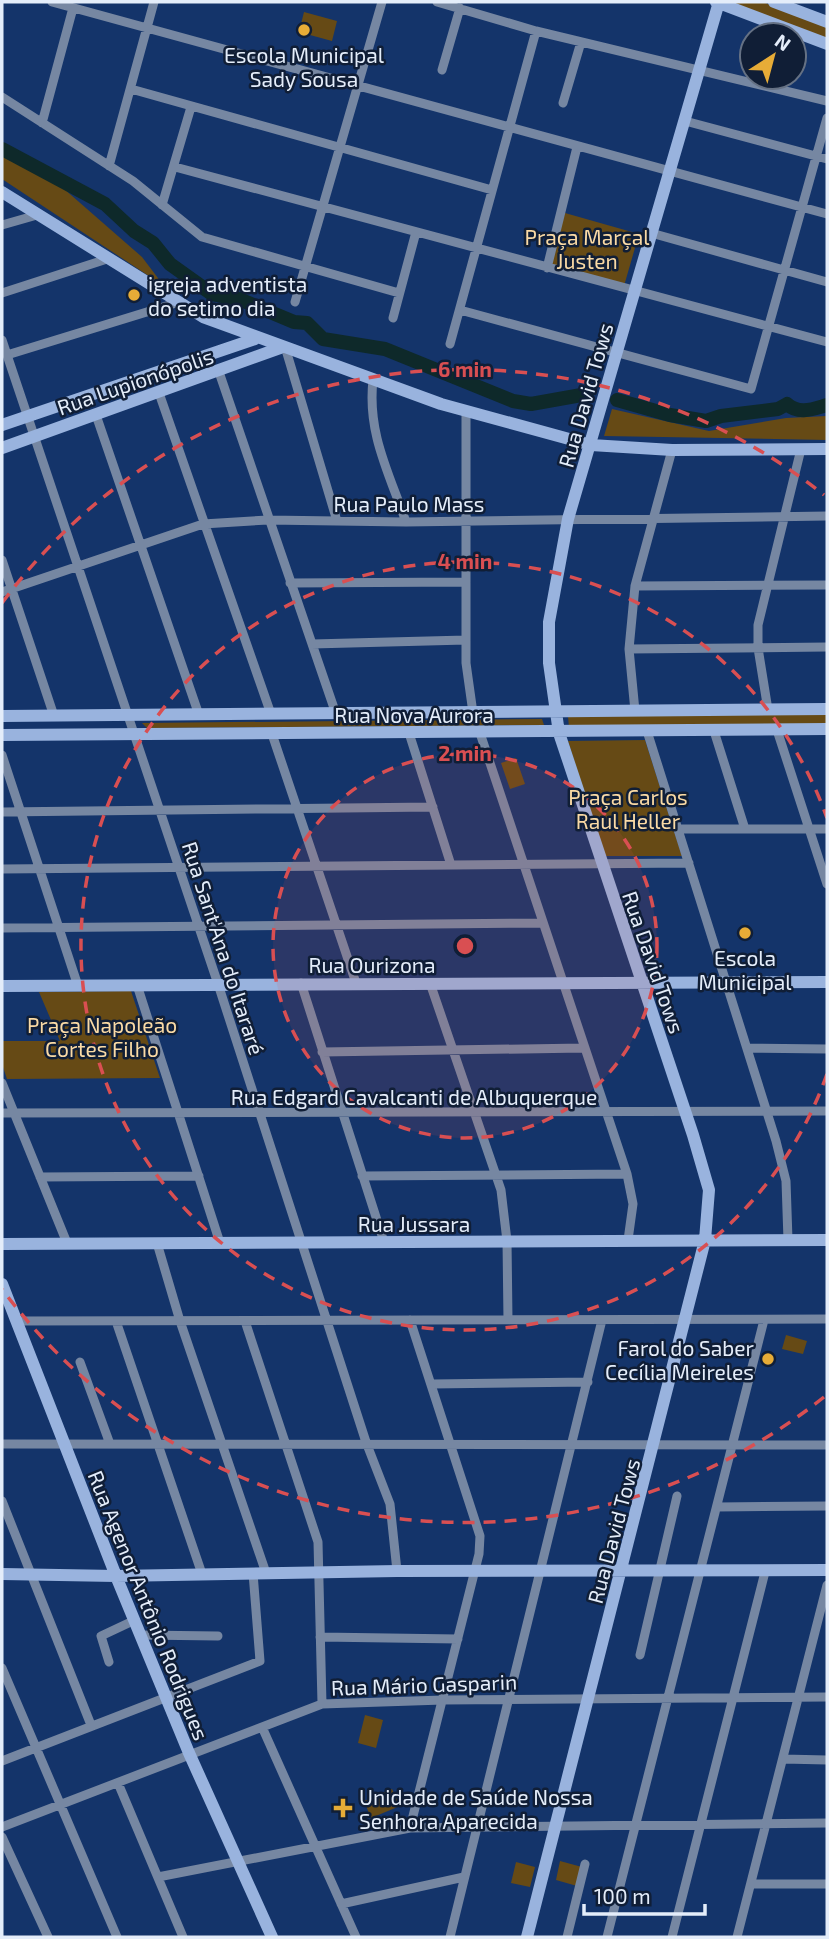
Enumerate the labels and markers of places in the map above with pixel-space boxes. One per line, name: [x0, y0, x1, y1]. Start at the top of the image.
marker: Escola Municipal Sady Sousa: [296, 22, 312, 38]
place label: Escola Municipal Sady Sousa: [224, 42, 385, 91]
place label: igreja adventista do setimo dia: [148, 271, 307, 320]
marker: igreja adventista do setimo dia: [126, 287, 142, 303]
marker: Escola Municipal: [737, 925, 753, 941]
centre of rings: [453, 934, 477, 958]
place label: Escola Municipal: [698, 945, 792, 994]
place label: Farol do Saber Cecília Meireles: [605, 1335, 755, 1384]
marker: Farol do Saber Cecília Meireles: [760, 1351, 776, 1367]
place label: Unidade de Saúde Nossa Senhora Aparecida: [359, 1784, 593, 1833]
marker: Unidade de Saúde Nossa Senhora Aparecida: [333, 1798, 353, 1818]

